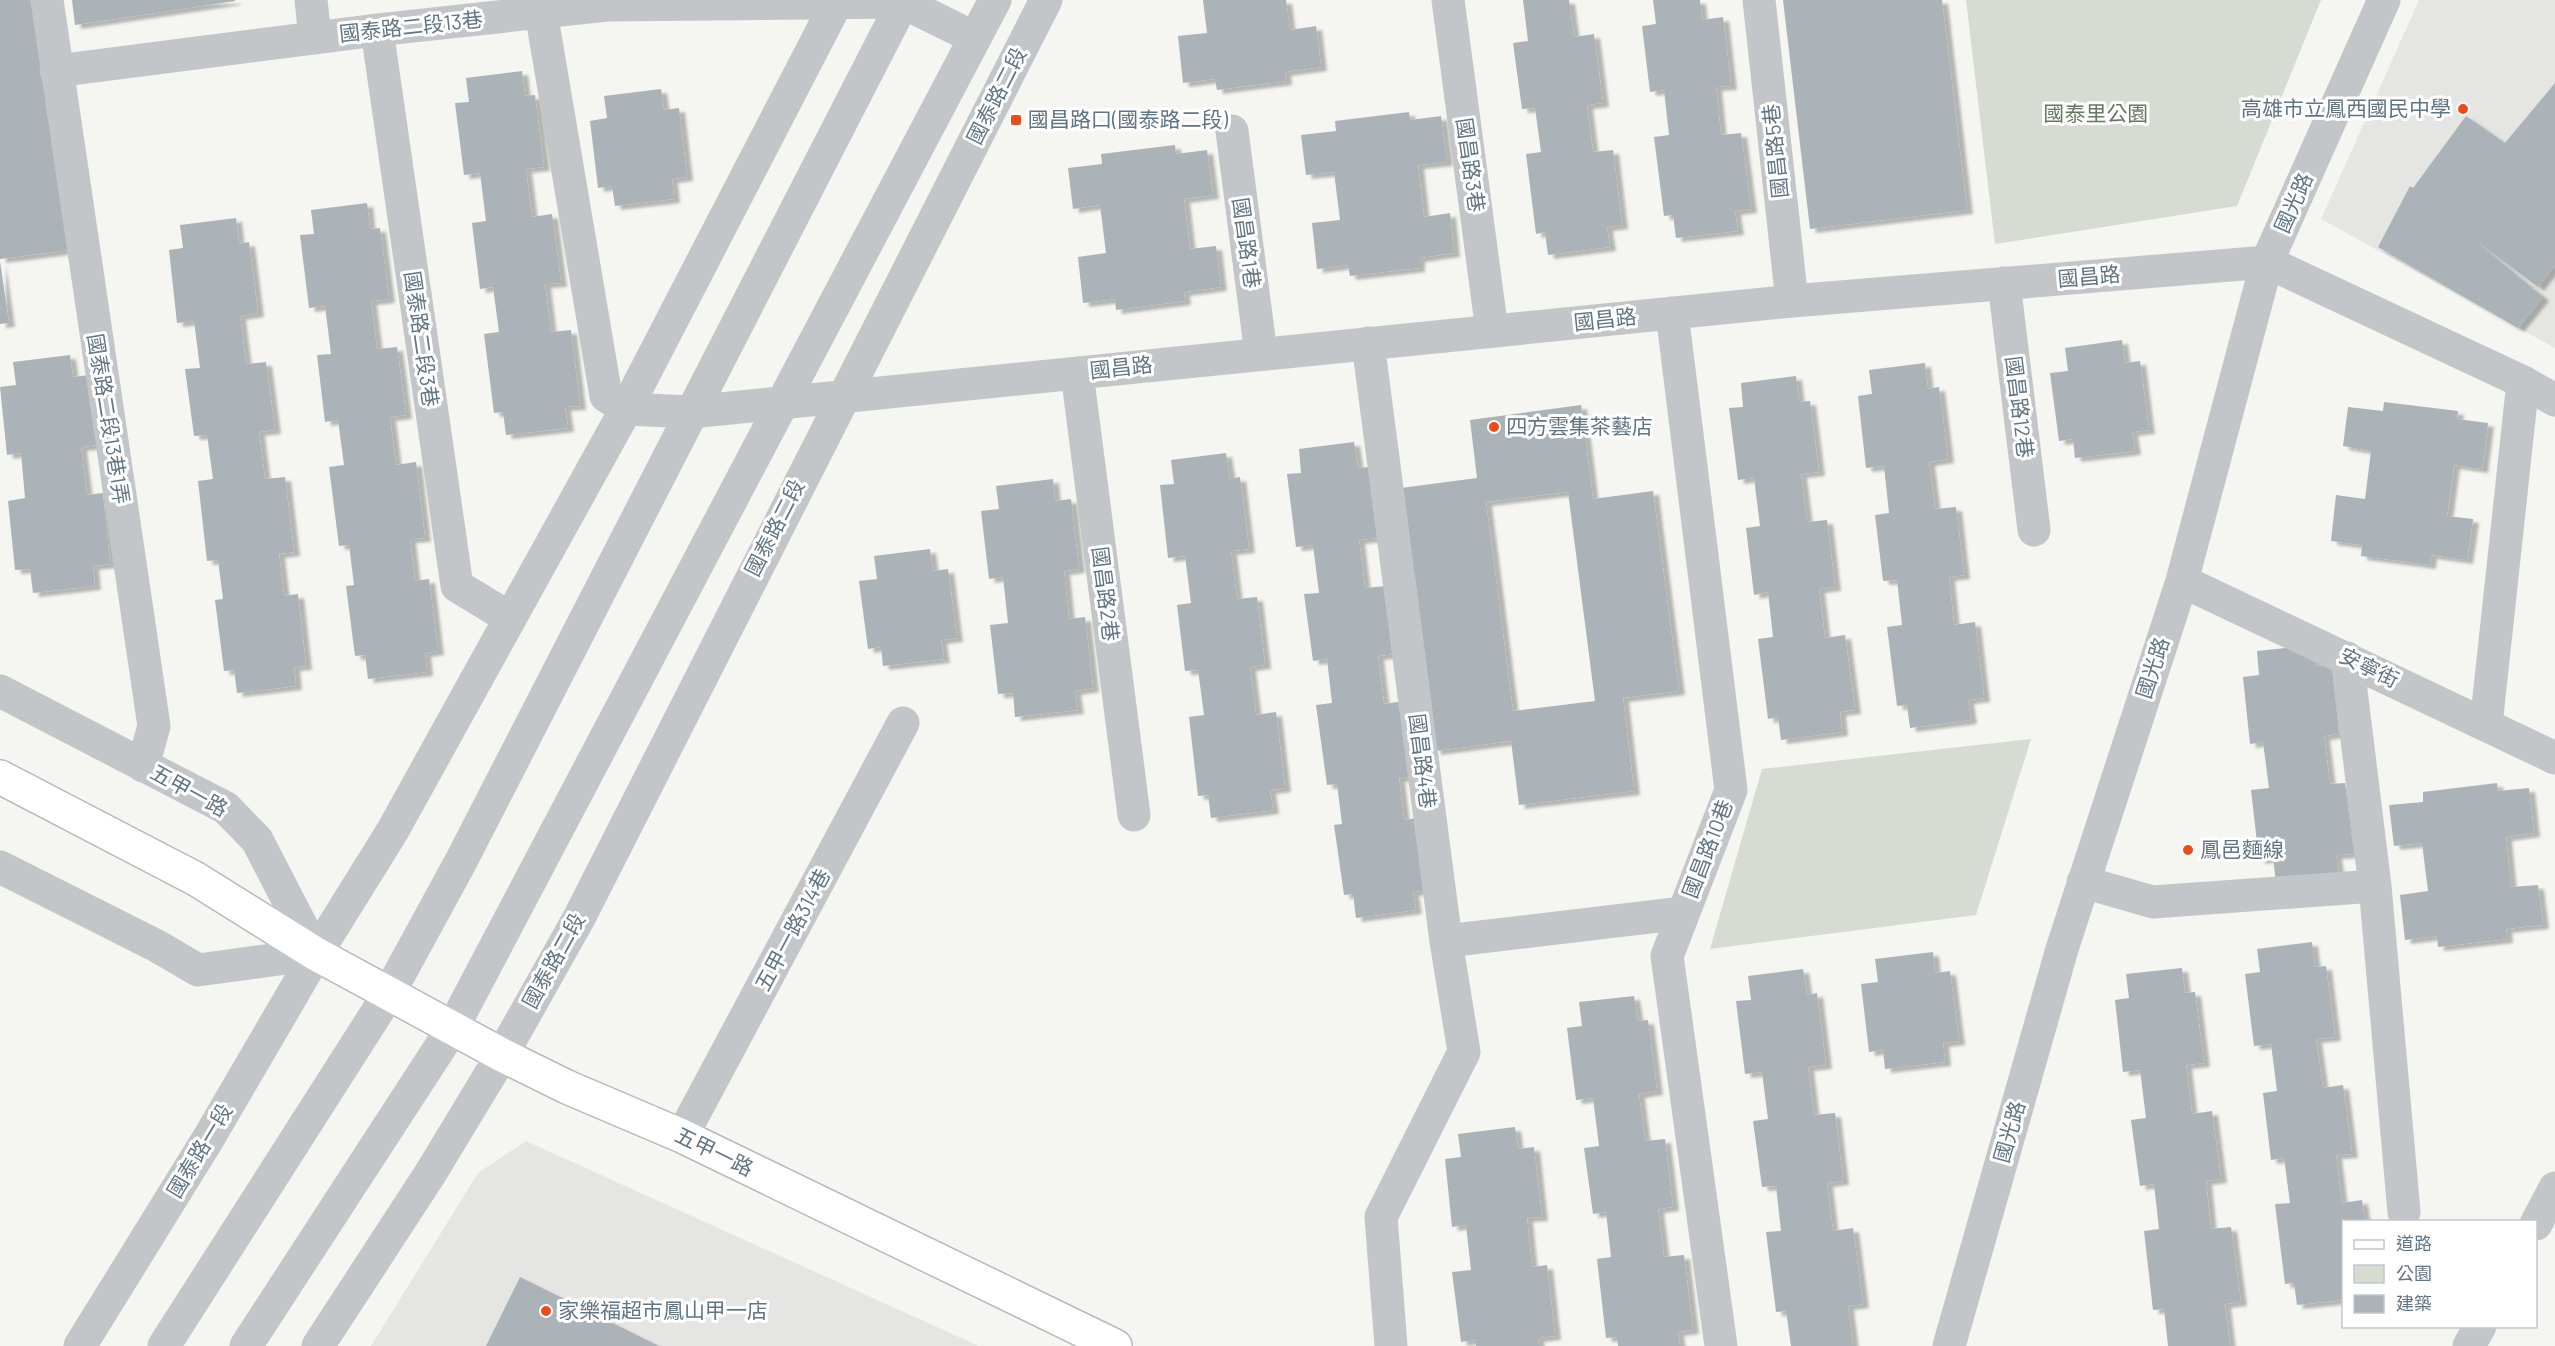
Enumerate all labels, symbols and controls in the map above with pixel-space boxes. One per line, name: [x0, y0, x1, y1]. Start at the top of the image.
street label: 國泰路二段13巷: [338, 6, 484, 45]
street label: 國泰路二段: [961, 43, 1031, 148]
place label: 高雄市立鳳西國民中學: [2241, 95, 2451, 120]
park label: 國泰里公園: [2044, 100, 2149, 125]
marker: 高雄市立鳳西國民中學: [2456, 102, 2470, 116]
street label: 國昌路5巷: [1757, 103, 1792, 200]
place label: 國昌路口(國泰路二段): [1028, 106, 1228, 131]
marker: 國昌路口(國泰路二段): [1009, 113, 1023, 127]
street label: 國昌路3巷: [1453, 116, 1490, 213]
street label: 國光路: [2268, 169, 2317, 236]
street label: 國昌路1巷: [1229, 196, 1266, 290]
street label: 國昌路: [2056, 260, 2121, 291]
street label: 國泰路二段3巷: [401, 269, 444, 408]
street label: 國昌路: [1572, 303, 1637, 334]
street label: 國泰路二段13巷1弄: [84, 332, 135, 506]
street label: 國昌路: [1088, 351, 1153, 382]
street label: 國昌路12巷: [2002, 354, 2039, 459]
place label: 四方雲集茶藝店: [1506, 413, 1653, 438]
marker: 四方雲集茶藝店: [1487, 420, 1501, 434]
street label: 國泰路二段: [739, 475, 809, 580]
street label: 國昌路2巷: [1088, 545, 1125, 643]
street label: 國光路: [2130, 634, 2173, 701]
street label: 安寧街: [2336, 642, 2403, 692]
street label: 國昌路4巷: [1405, 712, 1442, 810]
street label: 五甲一路: [147, 758, 233, 821]
street label: 國昌路10巷: [1676, 796, 1737, 901]
place label: 鳳邑麵線: [2200, 836, 2284, 861]
marker: 鳳邑麵線: [2181, 843, 2195, 857]
street label: 五甲一路314巷: [749, 864, 834, 995]
street label: 國泰路二段: [516, 908, 589, 1012]
street label: 國光路: [1988, 1098, 2029, 1165]
street label: 國泰路一段: [161, 1099, 236, 1202]
street label: 五甲一路: [671, 1121, 758, 1180]
legend: [2342, 1220, 2537, 1328]
text: 道路: [2396, 1232, 2432, 1254]
text: 公園: [2396, 1262, 2432, 1284]
text: 建築: [2396, 1292, 2432, 1314]
place label: 家樂福超市鳳山甲一店: [558, 1297, 768, 1322]
marker: 家樂福超市鳳山甲一店: [539, 1304, 553, 1318]

